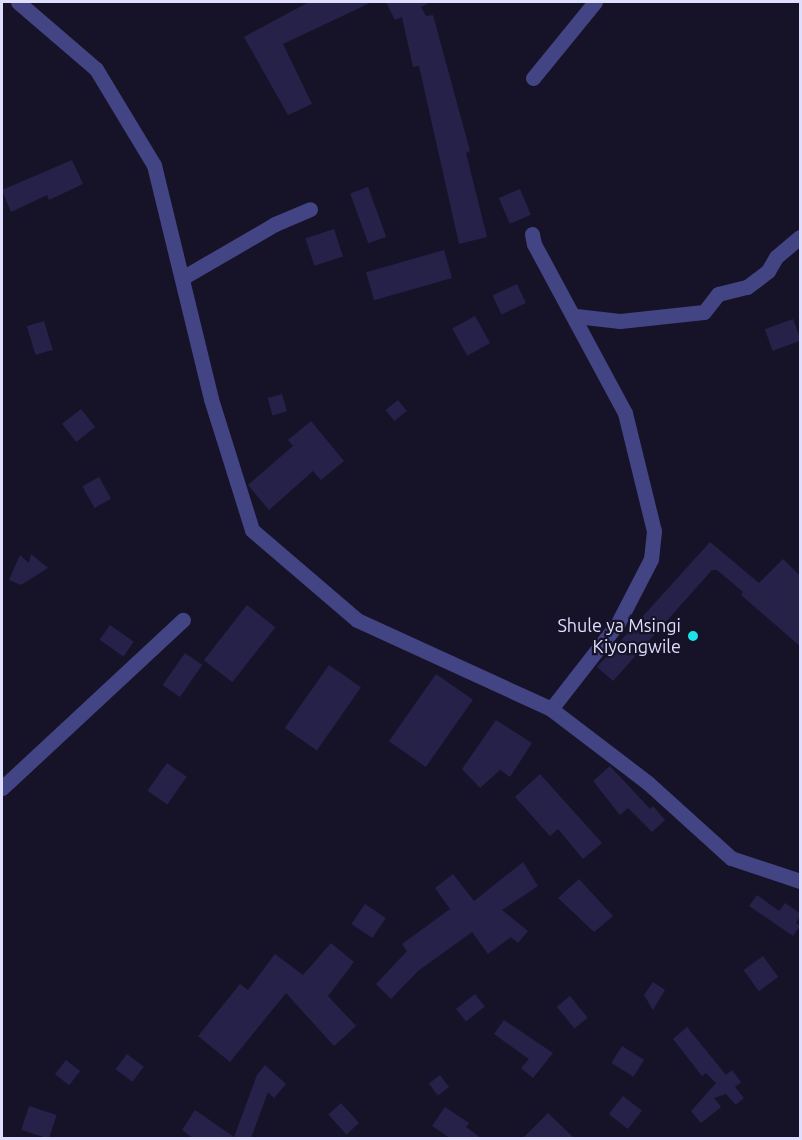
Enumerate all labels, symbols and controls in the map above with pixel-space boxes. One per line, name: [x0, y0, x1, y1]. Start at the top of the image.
place label: Shule ya Msingi Kiyongwile: [557, 615, 681, 658]
marker: Shule ya Msingi Kiyongwile: [686, 629, 700, 643]

